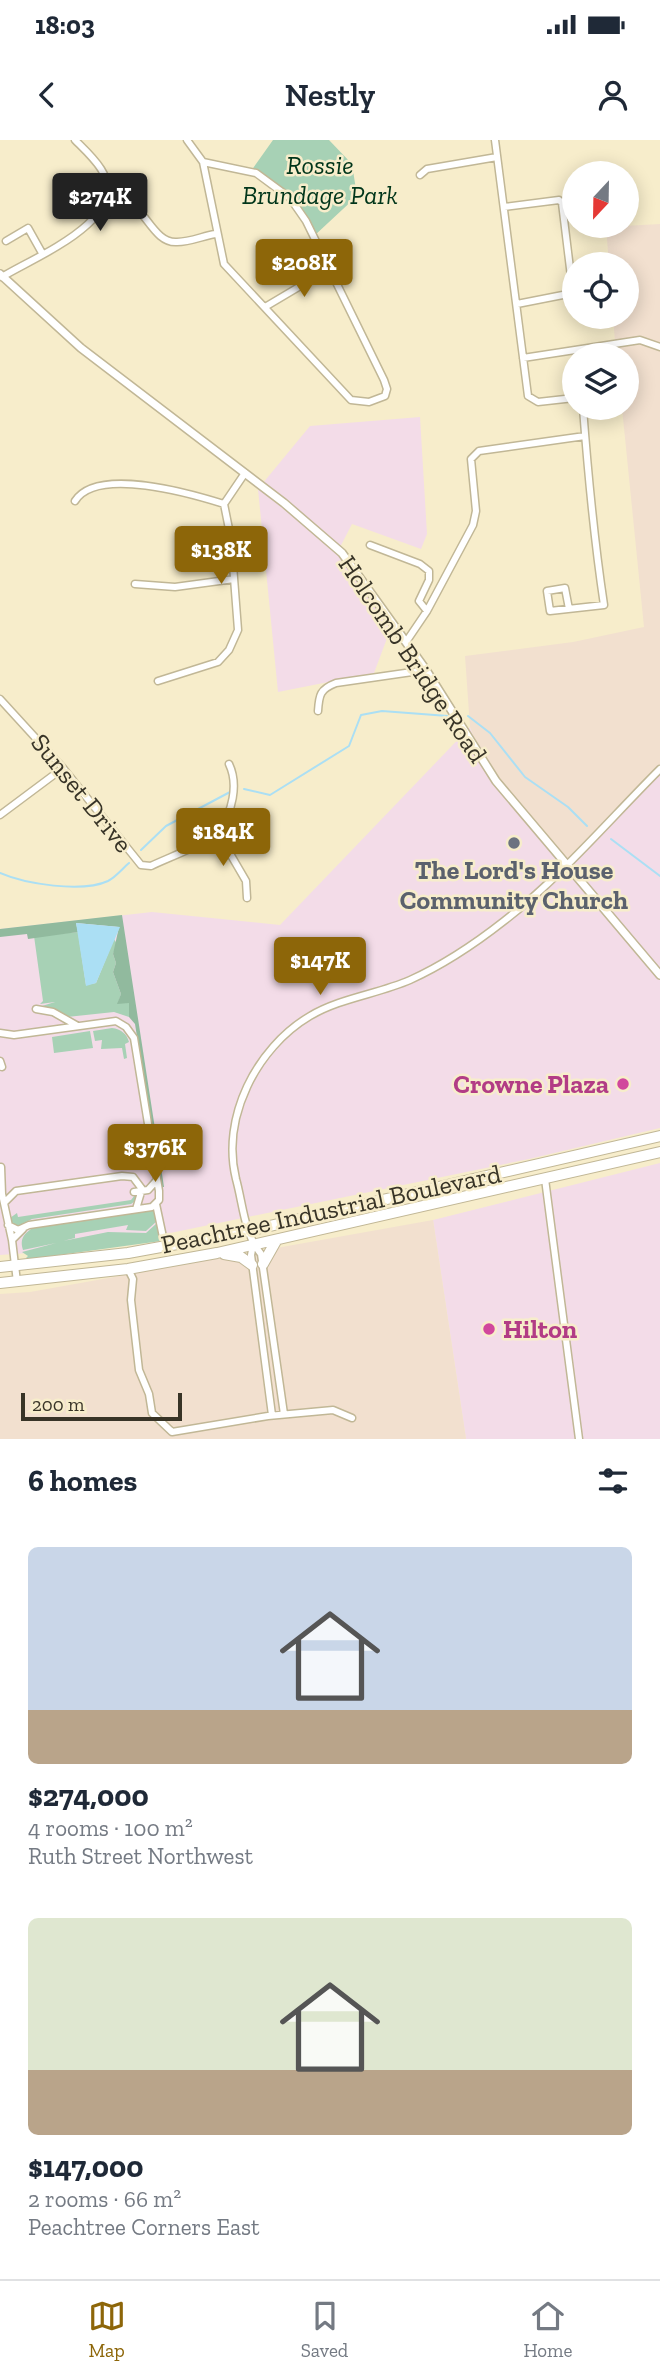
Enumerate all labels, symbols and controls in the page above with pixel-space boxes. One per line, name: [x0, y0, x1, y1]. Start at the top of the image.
text: 18:03: [35, 9, 95, 41]
icon: back: [28, 76, 66, 114]
text: Nestly: [285, 76, 375, 114]
icon: person: [594, 76, 632, 114]
park label: Rossie Brundage Park: [242, 149, 398, 211]
north arrow: [562, 161, 639, 238]
map controls: [562, 161, 639, 420]
pin: $274K: [51, 174, 149, 233]
text: $274K: [68, 182, 132, 210]
pin: $208K: [255, 240, 353, 299]
text: $208K: [272, 248, 336, 276]
button: locate: [562, 252, 639, 329]
button: layers: [562, 343, 639, 420]
pin: $138K: [172, 526, 270, 586]
text: $138K: [191, 535, 251, 563]
street label: Holcomb Bridge Road: [332, 549, 494, 769]
street label: Sunset Drive: [24, 727, 140, 859]
pin: $184K: [174, 808, 272, 868]
text: $184K: [192, 817, 254, 845]
marker: The Lord's House Community Church: [506, 835, 522, 851]
place label: The Lord's House Community Church: [400, 854, 628, 916]
pin: $147K: [271, 938, 369, 997]
text: $147K: [290, 946, 350, 974]
place label: Crowne Plaza: [453, 1068, 609, 1100]
marker: Crowne Plaza: [615, 1076, 631, 1092]
pin: $376K: [106, 1124, 204, 1184]
text: $376K: [124, 1133, 186, 1161]
street label: Peachtree Industrial Boulevard: [158, 1157, 504, 1261]
place label: Hilton: [503, 1313, 578, 1345]
marker: Hilton: [481, 1321, 497, 1337]
scale bar: [21, 1390, 182, 1422]
text: 200 m: [32, 1393, 84, 1416]
icon: filters: [594, 1462, 632, 1500]
text: 6 homes: [28, 1463, 137, 1499]
icon: home: [267, 1593, 393, 1719]
text: $274,000: [28, 1778, 149, 1814]
text: 4 rooms · 100 m²: [28, 1814, 193, 1842]
text: Ruth Street Northwest: [28, 1842, 253, 1870]
icon: home: [267, 1964, 393, 2090]
text: $147,000: [28, 2149, 144, 2185]
text: 2 rooms · 66 m²: [28, 2185, 181, 2213]
text: Peachtree Corners East: [28, 2213, 260, 2241]
tab: Map: [88, 2297, 126, 2362]
tab: Saved: [301, 2297, 348, 2362]
tab: Home: [523, 2297, 572, 2362]

